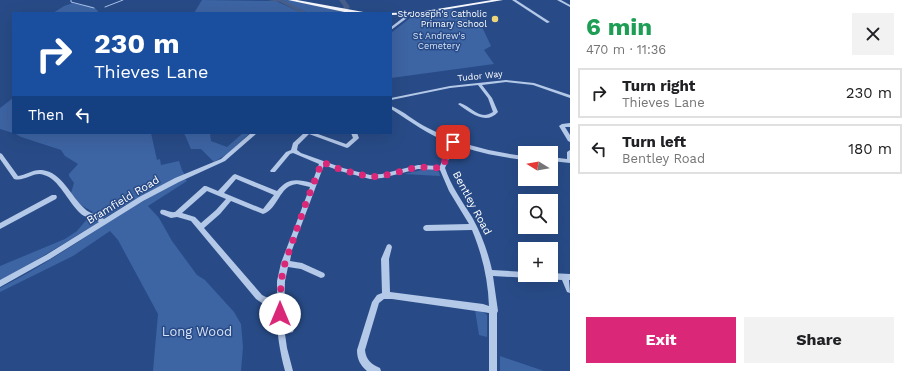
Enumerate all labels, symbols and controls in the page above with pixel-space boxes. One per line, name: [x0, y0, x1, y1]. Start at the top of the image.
place label: St Joseph's Catholic Primary School: [397, 9, 487, 29]
text: 6 min: [586, 13, 652, 41]
button: close: [852, 13, 894, 55]
marker: St Joseph's Catholic Primary School: [490, 14, 500, 24]
text: 230 m: [94, 27, 180, 60]
icon: right: [28, 28, 80, 80]
park label: St Andrew's Cemetery: [413, 31, 465, 51]
text: 470 m · 11:36: [586, 42, 666, 57]
text: Thieves Lane: [94, 61, 208, 82]
street label: Tudor Way: [457, 69, 504, 83]
text: Turn right: [622, 77, 695, 95]
icon: right: [588, 82, 610, 104]
text: 230 m: [846, 84, 892, 102]
text: Thieves Lane: [622, 95, 705, 110]
icon: left: [72, 104, 94, 126]
text: Then: [28, 106, 64, 124]
pin: [436, 125, 470, 159]
icon: arrive: [442, 131, 464, 153]
text: Turn left: [622, 133, 686, 151]
icon: left: [588, 138, 610, 160]
text: 180 m: [848, 140, 892, 158]
north arrow: [518, 146, 558, 186]
map controls: [518, 146, 558, 282]
text: Bentley Road: [622, 151, 705, 166]
street label: Bentley Road: [450, 169, 494, 237]
street label: Bramfield Road: [84, 173, 162, 227]
button: search: [518, 194, 558, 234]
button: +: [518, 242, 558, 282]
position arrow: [259, 293, 301, 335]
button: Exit: [586, 317, 736, 363]
button: Share: [744, 317, 894, 363]
park label: Long Wood: [162, 324, 232, 339]

